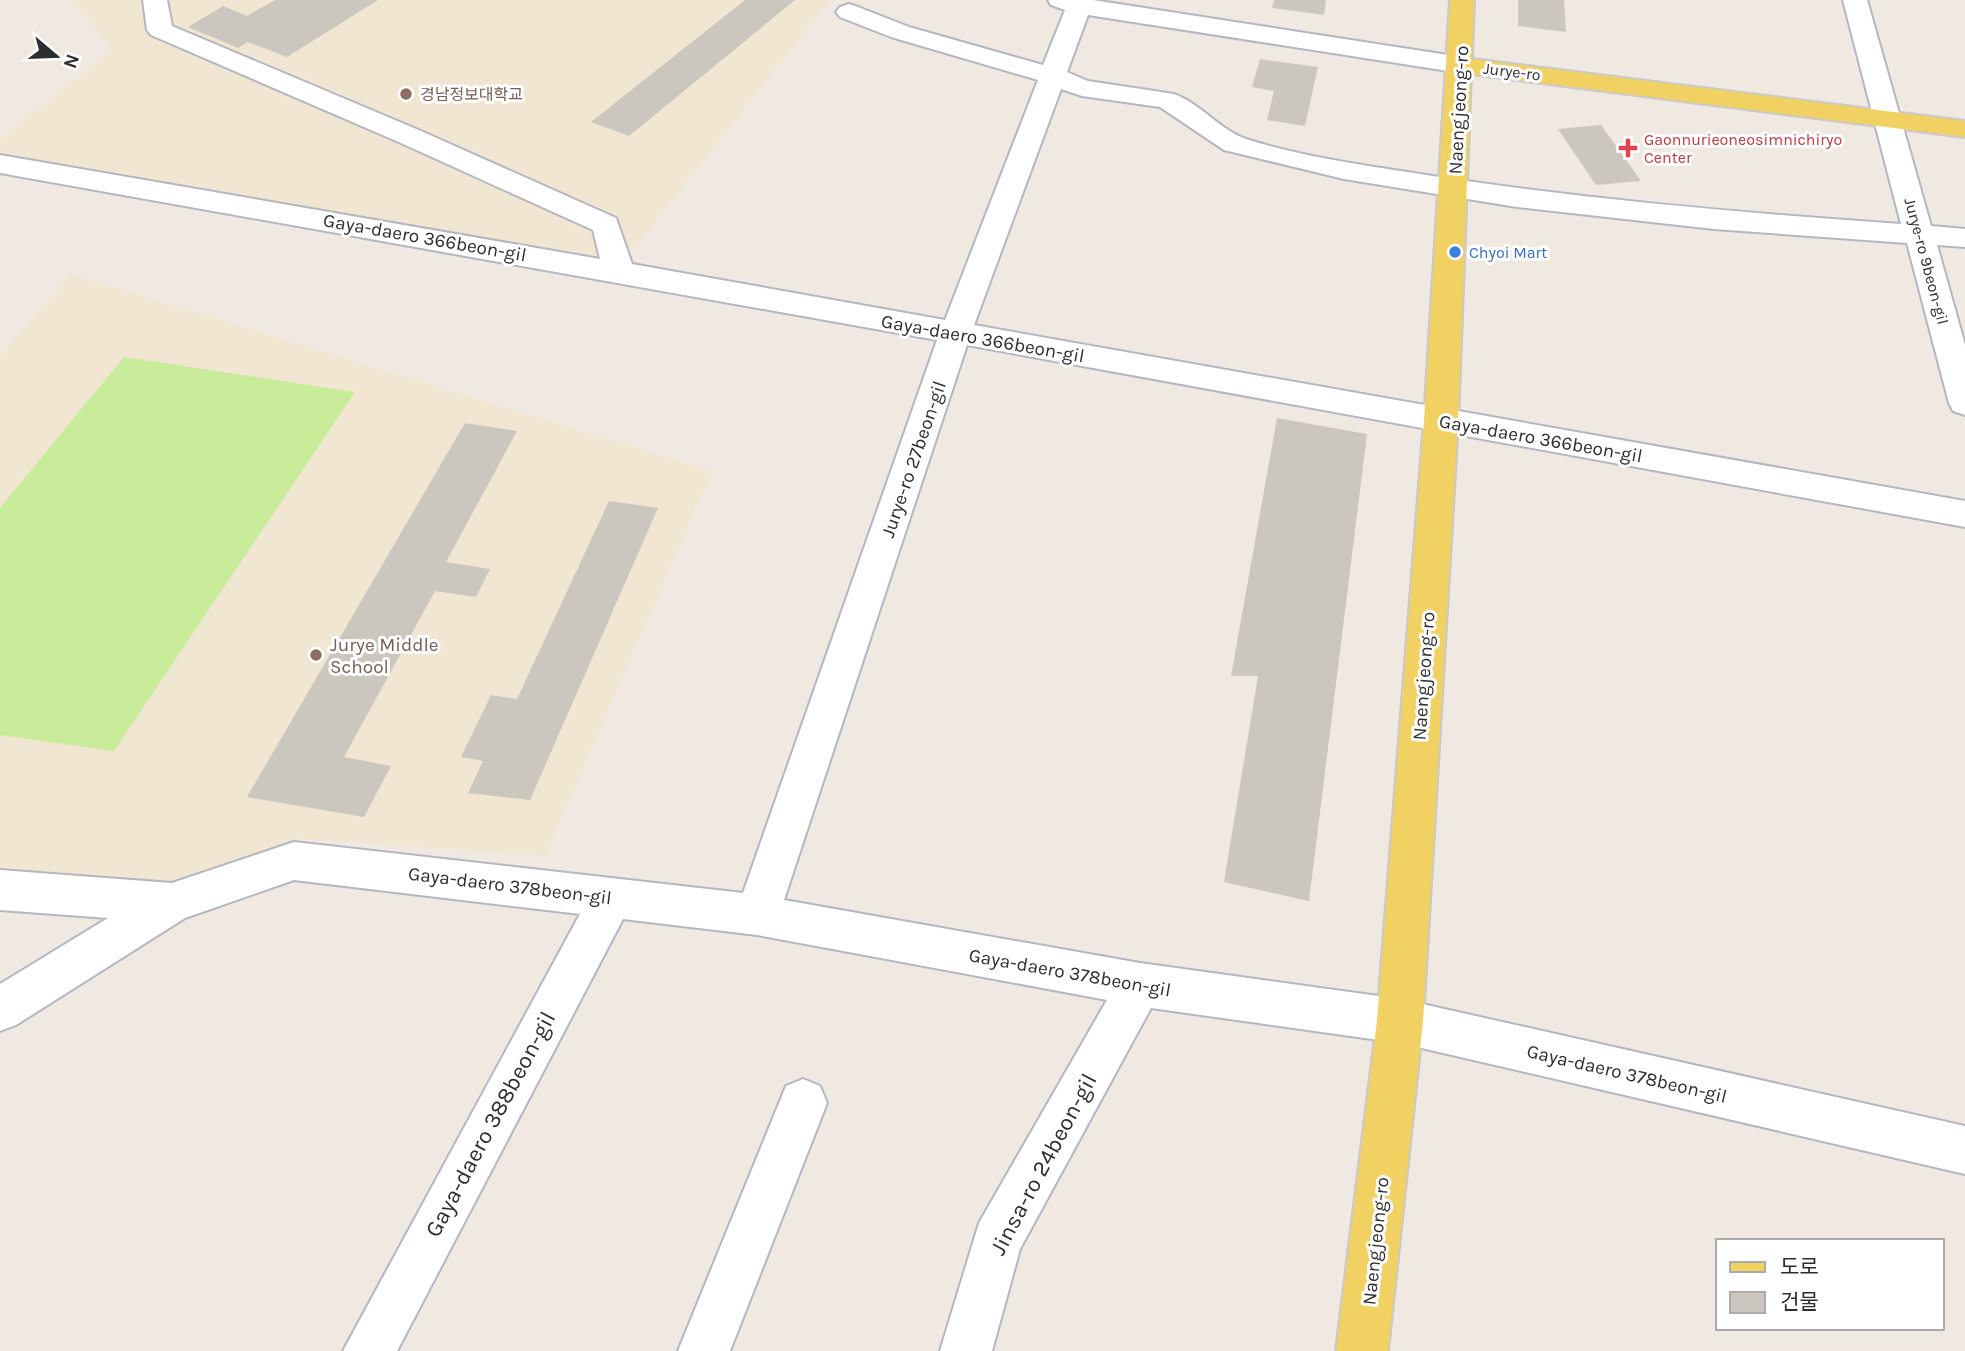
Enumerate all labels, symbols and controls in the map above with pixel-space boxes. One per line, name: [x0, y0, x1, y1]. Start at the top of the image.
north arrow: [21, 21, 91, 91]
street label: Naengjeong-ro: [1445, 45, 1473, 175]
text: N: [59, 51, 84, 71]
street label: Jurye-ro: [1482, 59, 1542, 84]
place label: 경남정보대학교: [420, 85, 523, 104]
marker: 경남정보대학교: [398, 86, 414, 102]
place label: Gaonnurieoneosimnichiryo Center: [1644, 130, 1842, 167]
marker: Gaonnurieoneosimnichiryo Center: [1618, 138, 1638, 158]
street label: Jurye-ro 9beon-gil: [1900, 196, 1953, 327]
street label: Gaya-daero 366beon-gil: [321, 209, 528, 267]
place label: Chyoi Mart: [1469, 243, 1547, 262]
marker: Chyoi Mart: [1447, 244, 1463, 260]
street label: Gaya-daero 366beon-gil: [879, 310, 1086, 368]
street label: Jurye-ro 27beon-gil: [877, 378, 951, 541]
street label: Gaya-daero 366beon-gil: [1437, 410, 1644, 468]
street label: Naengjeong-ro: [1409, 611, 1439, 741]
place label: Jurye Middle School: [330, 634, 439, 678]
marker: Jurye Middle School: [308, 647, 324, 663]
street label: Gaya-daero 378beon-gil: [407, 863, 613, 909]
street label: Gaya-daero 378beon-gil: [967, 944, 1173, 1002]
street label: Gaya-daero 388beon-gil: [420, 1007, 561, 1242]
street label: Gaya-daero 378beon-gil: [1524, 1040, 1729, 1108]
street label: Jinsa-ro 24beon-gil: [984, 1069, 1103, 1260]
street label: Naengjeong-ro: [1358, 1176, 1394, 1306]
legend: [1716, 1239, 1944, 1330]
text: 도로: [1780, 1255, 1819, 1279]
text: 건물: [1780, 1290, 1819, 1314]

